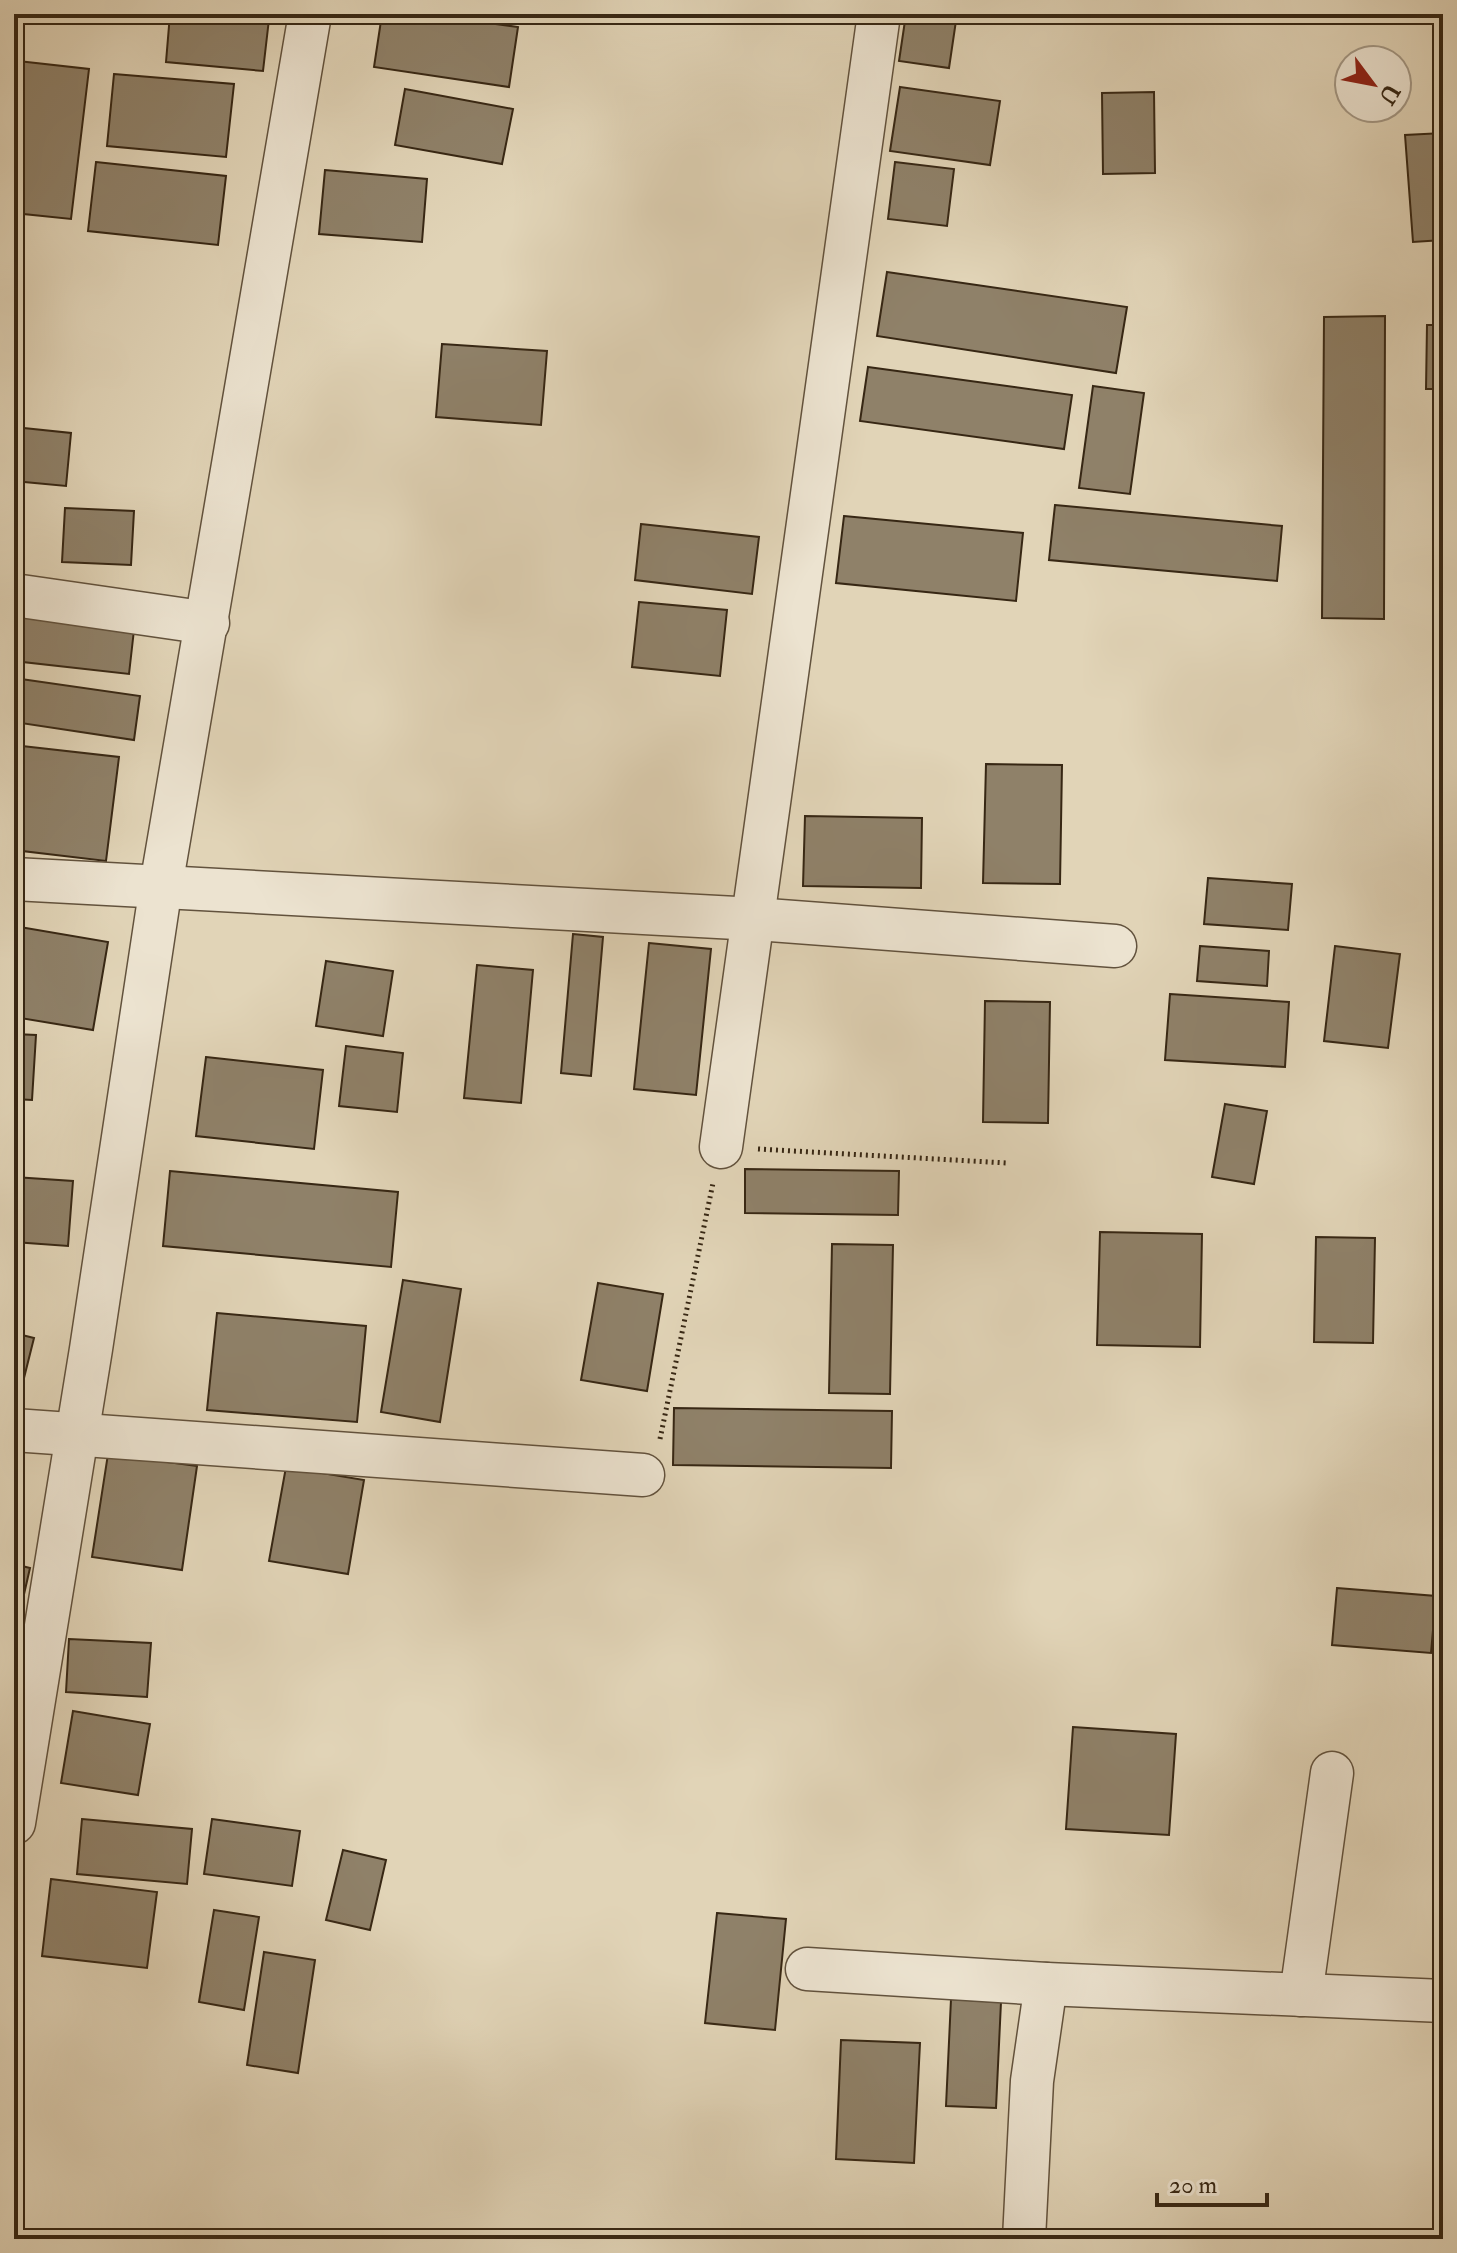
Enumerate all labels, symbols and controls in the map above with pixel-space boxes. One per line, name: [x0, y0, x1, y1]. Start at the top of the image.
north arrow: [1333, 44, 1413, 124]
text: U: [1372, 79, 1406, 110]
scale bar: [1157, 2157, 1267, 2207]
text: 20 m: [1169, 2170, 1218, 2201]

